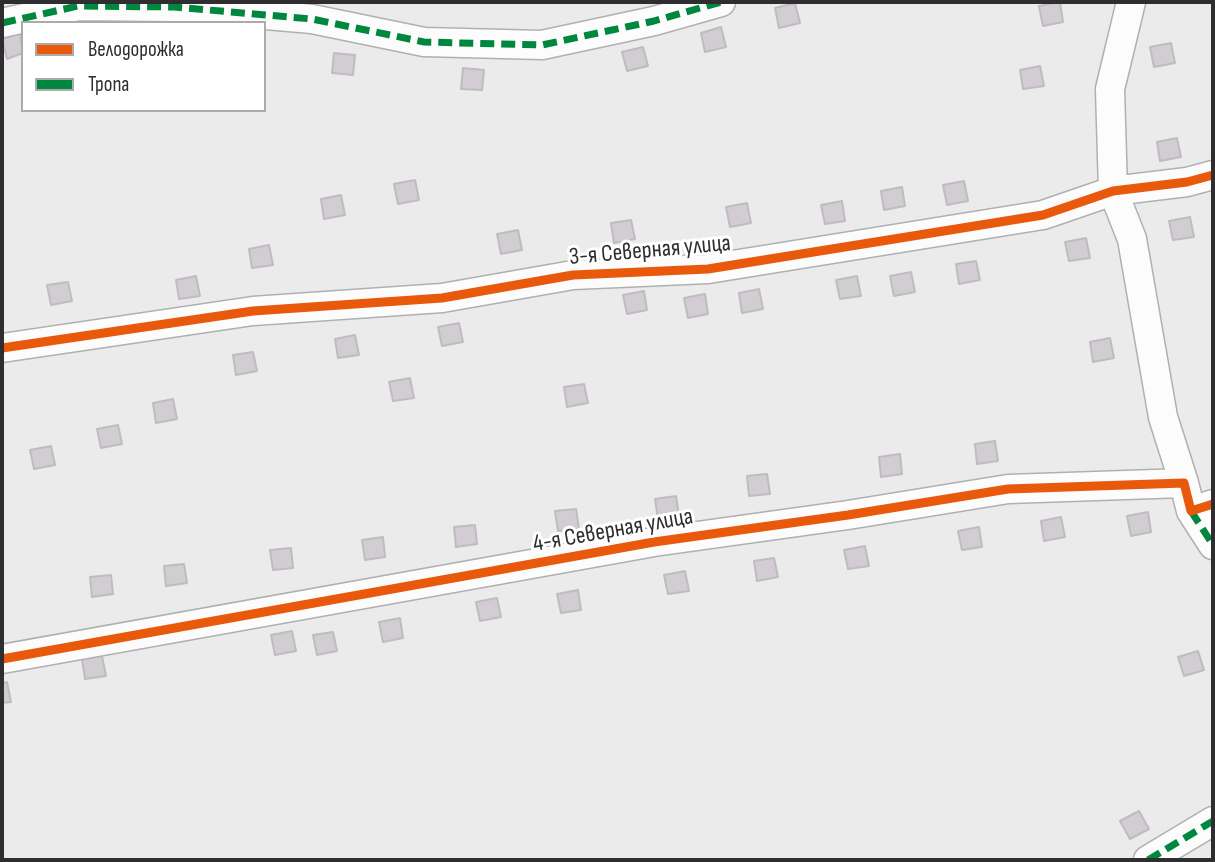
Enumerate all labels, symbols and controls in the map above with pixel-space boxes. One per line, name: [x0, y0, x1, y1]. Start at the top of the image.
legend: [21, 21, 266, 112]
text: Велодорожка: [88, 37, 184, 62]
text: Тропа: [88, 72, 129, 97]
street label: 3-я Северная улица: [568, 230, 732, 272]
street label: 4-я Северная улица: [531, 503, 695, 559]

